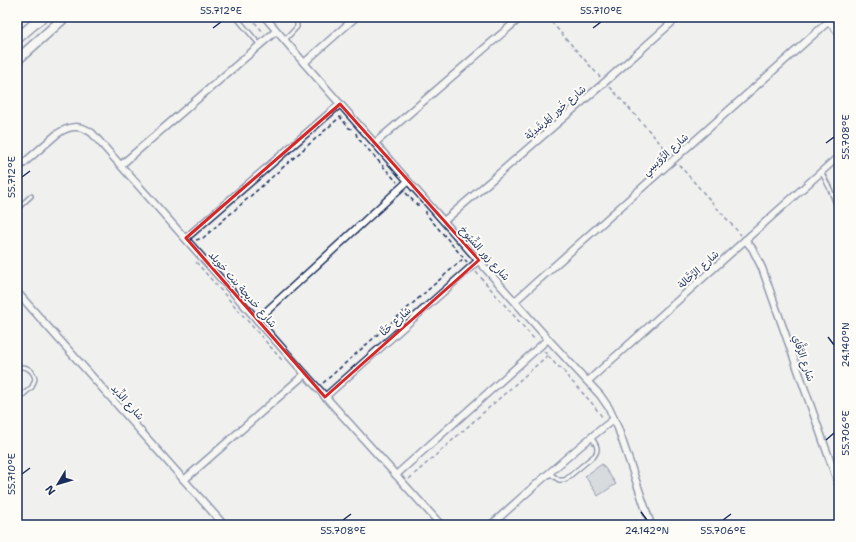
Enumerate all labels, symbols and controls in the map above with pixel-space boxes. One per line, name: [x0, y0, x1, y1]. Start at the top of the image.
text: 55.712°E: [200, 4, 242, 17]
text: 55.710°E: [580, 4, 622, 17]
street label: شارع خُور المَرشَدِيَّة: [522, 82, 589, 143]
text: 55.708°E: [839, 114, 852, 160]
street label: شارع الرُّوَيسِي: [640, 130, 693, 181]
text: 55.712°E: [5, 156, 18, 198]
street label: شارع زور الشِّيُوخ: [456, 223, 513, 284]
street label: شارع الرَّحَّالة: [675, 247, 722, 292]
street label: شارع خديجة بنت خويلد: [205, 248, 280, 331]
street label: شارع حَتَّا: [377, 304, 415, 340]
text: 24.140°N: [839, 322, 852, 368]
street label: شارع الرَّقَّاي: [788, 332, 820, 384]
street label: شارع الذِّيد: [108, 381, 148, 424]
text: 55.706°E: [839, 410, 852, 456]
text: 55.710°E: [5, 453, 18, 495]
north arrow: [38, 464, 78, 504]
text: N: [42, 482, 59, 498]
text: 55.708°E: [320, 524, 366, 537]
text: 24.142°N: [625, 524, 669, 537]
text: 55.706°E: [700, 524, 746, 537]

